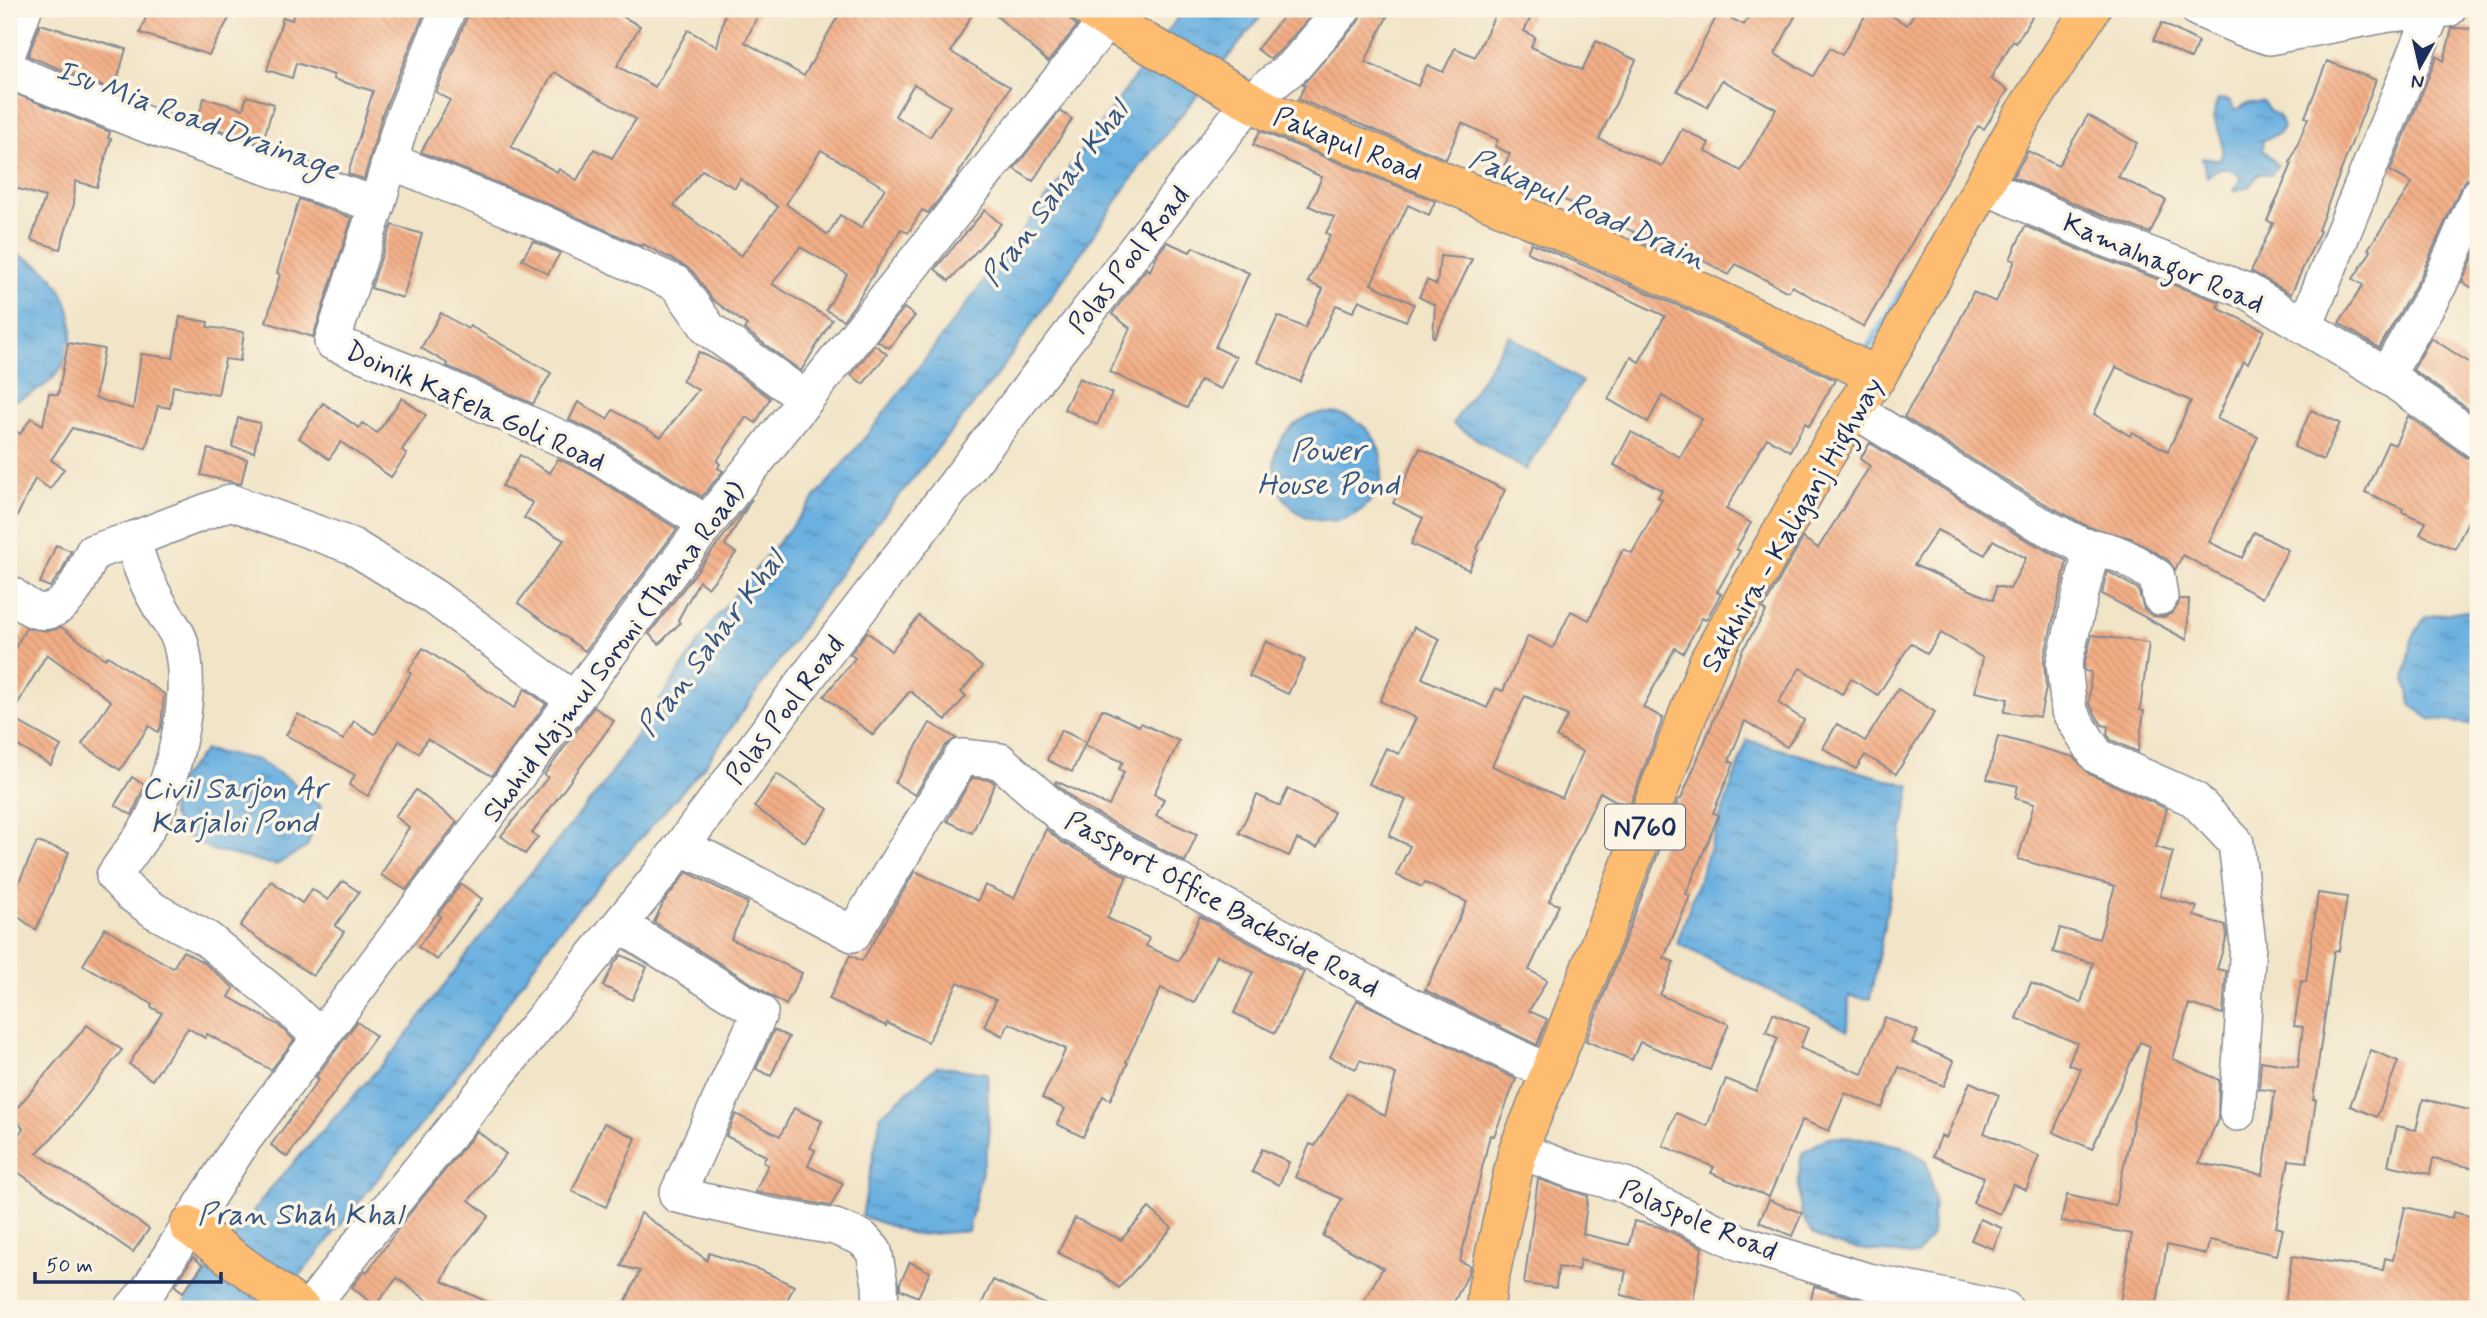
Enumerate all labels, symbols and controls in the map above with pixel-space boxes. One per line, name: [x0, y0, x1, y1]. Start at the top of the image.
north arrow: [2386, 32, 2456, 102]
water label: Isu Mia Road Drainage: [50, 51, 346, 193]
text: N: [2410, 68, 2426, 95]
water label: Pran Sahar Khal: [973, 90, 1140, 295]
street label: Pakapul Road: [1268, 99, 1427, 192]
water label: Pakapul Road Drain: [1463, 140, 1712, 279]
street label: Polas Pool Road: [1061, 179, 1199, 342]
street label: Kamalnagor Road: [2056, 205, 2269, 326]
street label: Doinik Kafela Goli Road: [339, 333, 611, 481]
street label: Satkhira - Kaliganj Highway: [1693, 371, 1896, 681]
water label: Power House Pond: [1257, 432, 1401, 505]
street label: Shohid Najmul Soroni (Thana Road): [475, 475, 755, 830]
water label: Pran Sahar Khal: [629, 540, 796, 745]
street label: Polas Pool Road: [718, 628, 854, 793]
water label: Civil Sarjon Ar Karjaloi Pond: [142, 770, 330, 843]
street label: Passport Office Backside Road: [1058, 803, 1386, 1007]
road number: N760: [1605, 804, 1685, 849]
street label: Polaspole Road: [1614, 1172, 1782, 1271]
water label: Pran Shah Khal: [198, 1196, 406, 1235]
scale bar: [35, 1241, 220, 1285]
text: 50 m: [46, 1252, 93, 1280]

